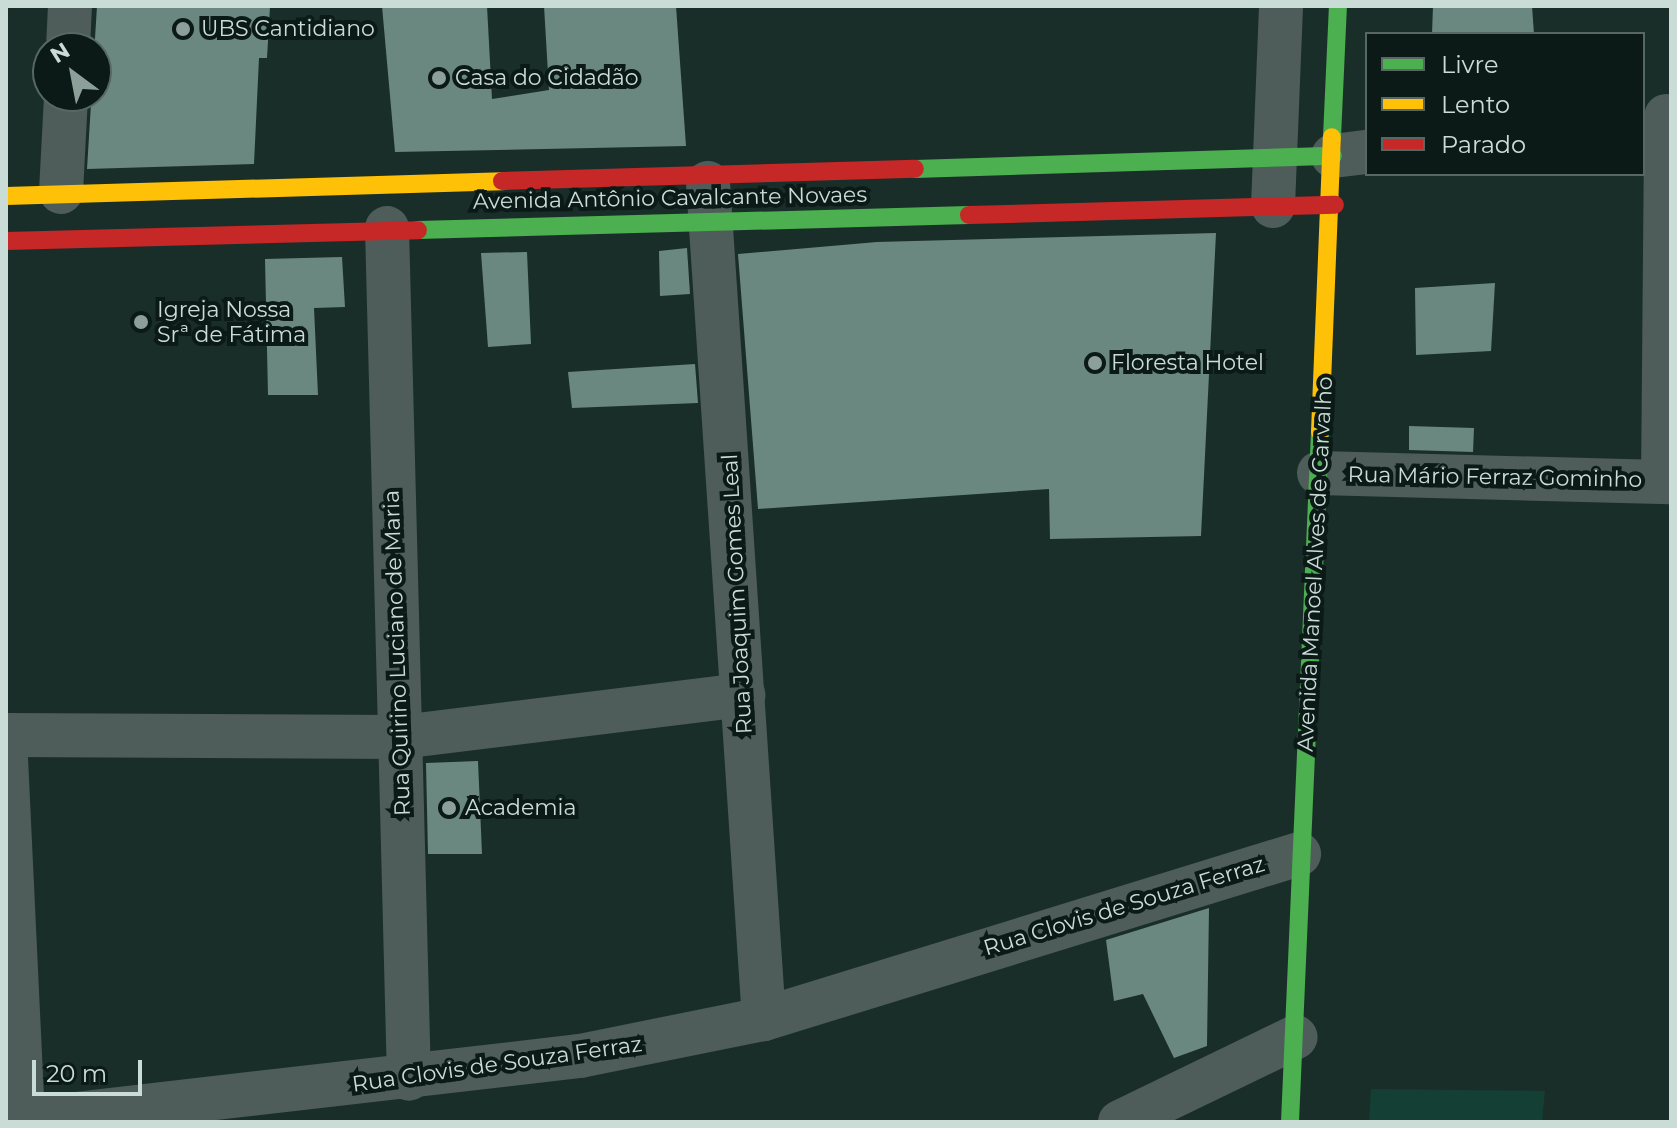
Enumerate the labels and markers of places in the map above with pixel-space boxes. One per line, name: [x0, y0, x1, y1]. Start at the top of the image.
place label: UBS Cantidiano: [201, 16, 375, 42]
marker: UBS Cantidiano: [172, 18, 194, 40]
place label: Casa do Cidadão: [455, 65, 638, 91]
marker: Casa do Cidadão: [430, 69, 448, 87]
place label: Igreja Nossa Srª de Fátima: [157, 296, 306, 348]
marker: Igreja Nossa Srª de Fátima: [132, 313, 150, 331]
place label: Floresta Hotel: [1111, 350, 1264, 376]
marker: Floresta Hotel: [1086, 354, 1104, 372]
place label: Academia: [465, 795, 576, 821]
marker: Academia: [440, 799, 458, 817]

